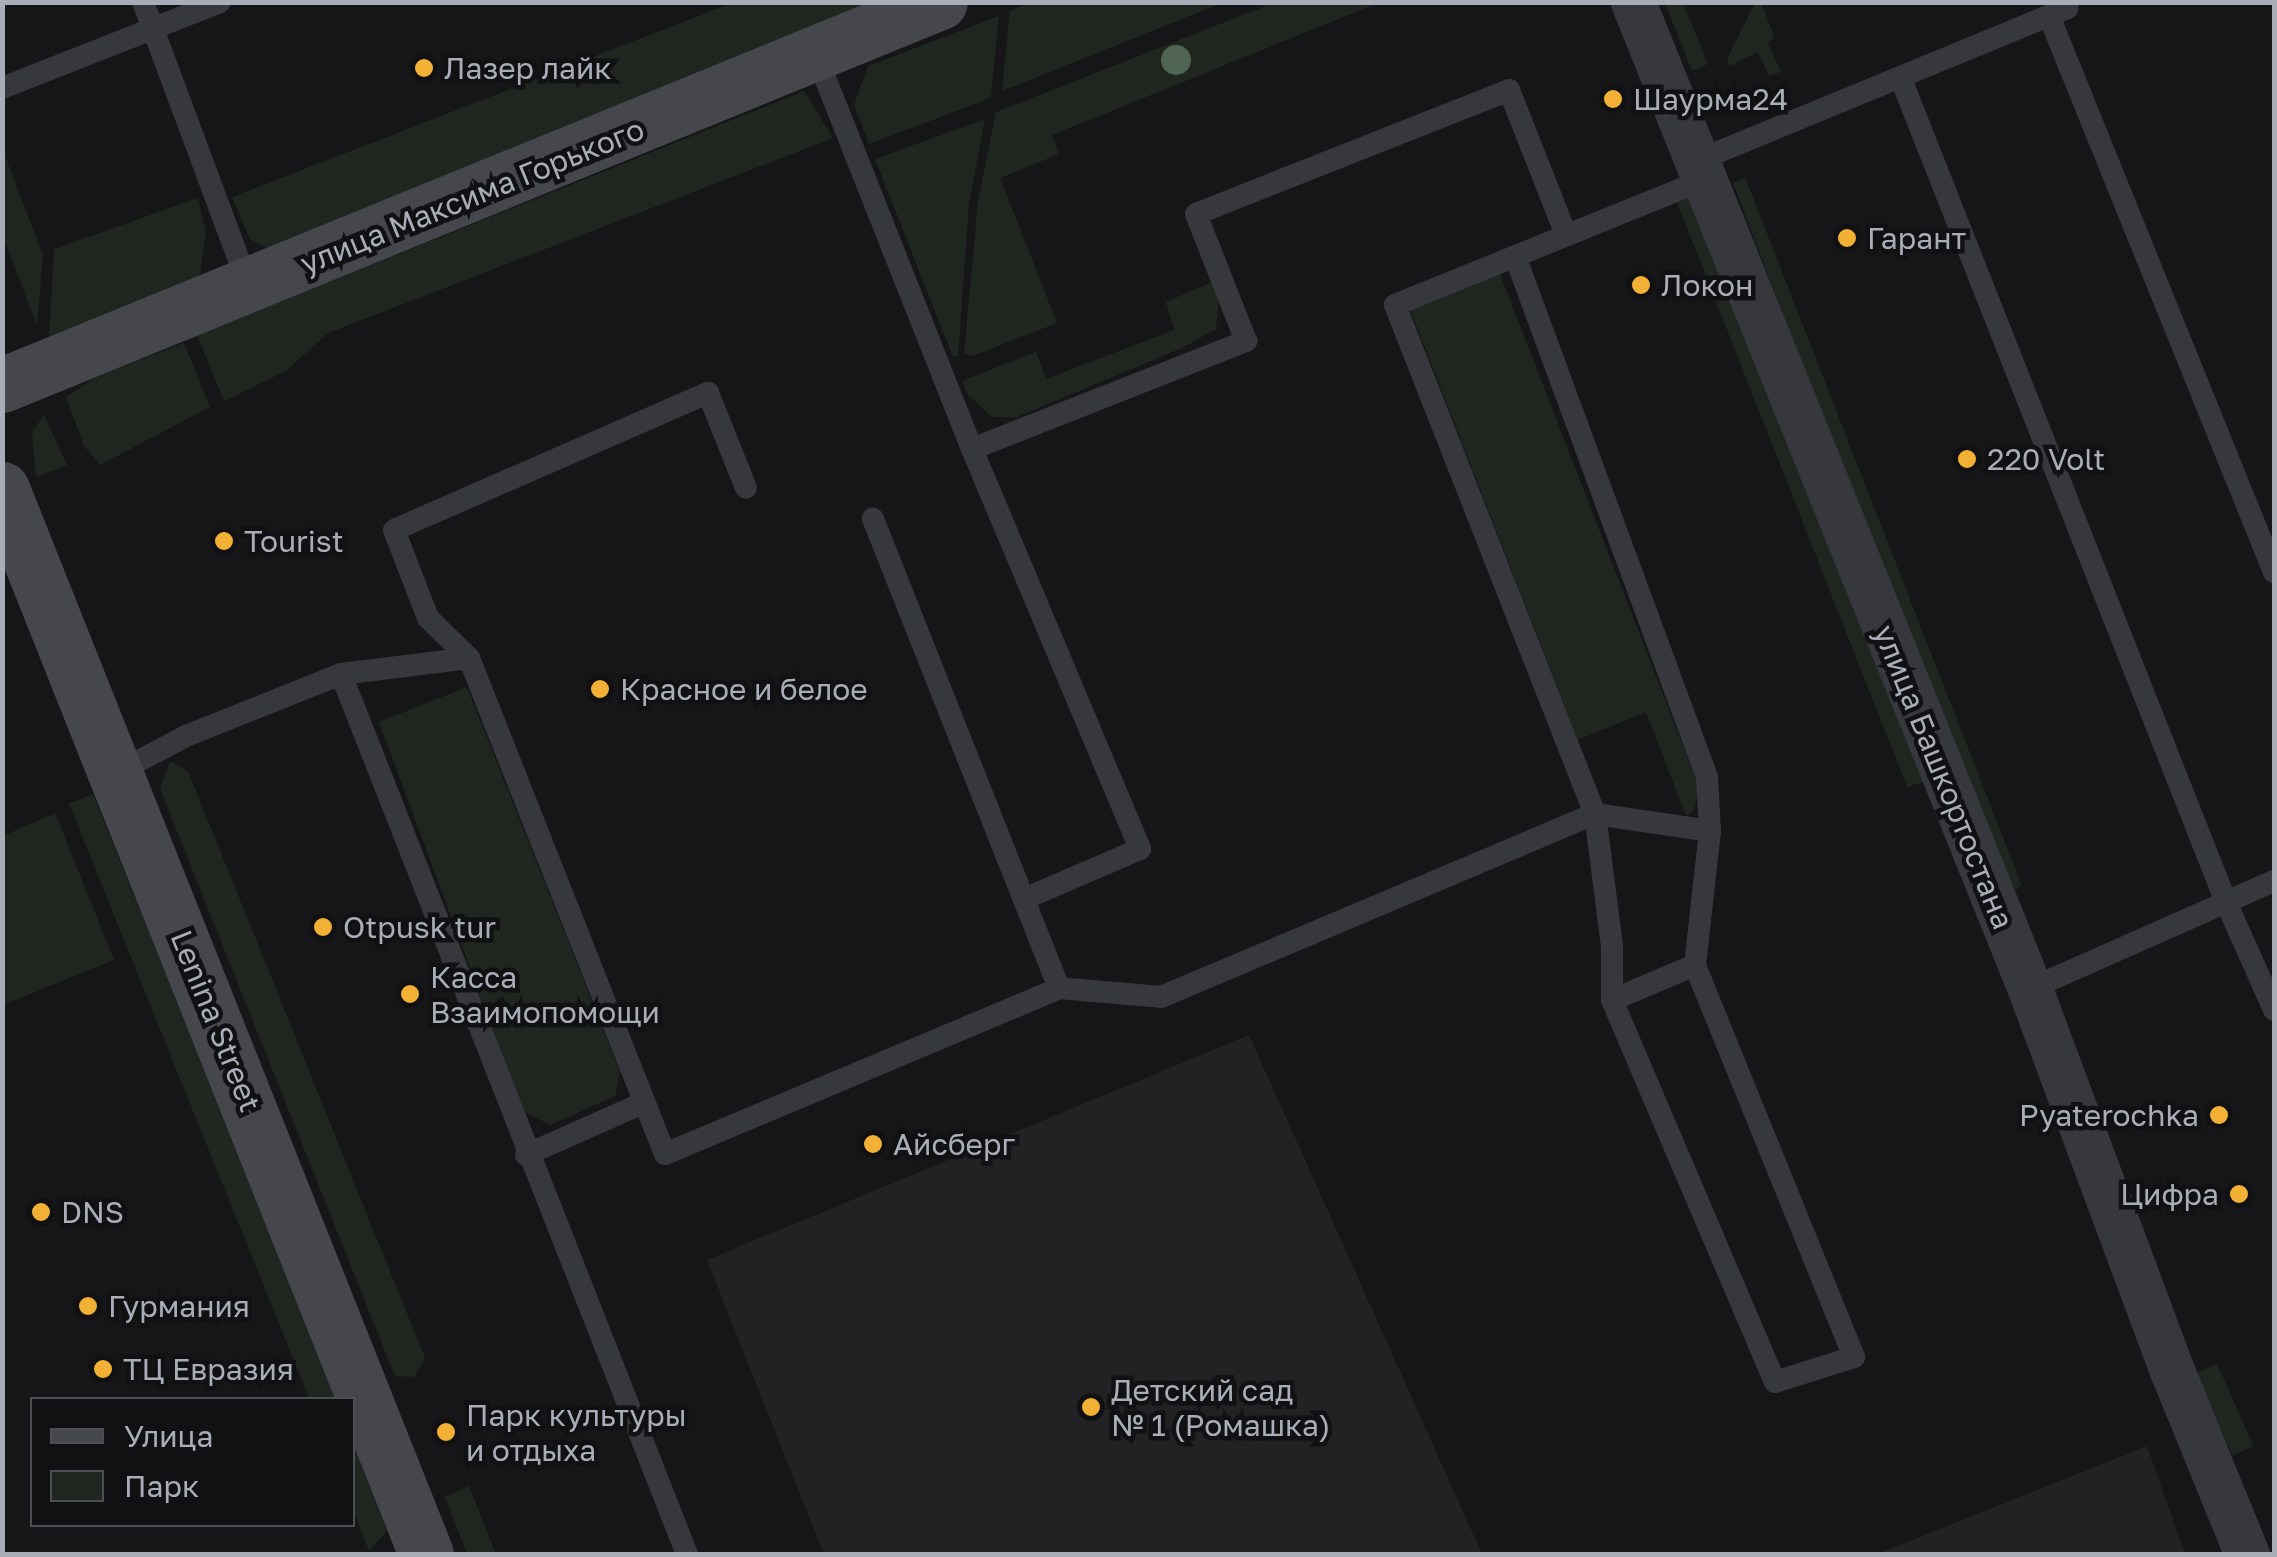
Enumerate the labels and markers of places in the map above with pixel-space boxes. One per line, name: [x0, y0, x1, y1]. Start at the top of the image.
place label: Лазер лайк: [444, 50, 612, 86]
marker: Лазер лайк: [413, 57, 435, 79]
place label: Шаурма24: [1633, 81, 1788, 117]
marker: Шаурма24: [1602, 88, 1624, 110]
place label: Гарант: [1867, 220, 1966, 256]
marker: Гарант: [1836, 227, 1858, 249]
place label: Локон: [1661, 267, 1753, 303]
marker: Локон: [1630, 274, 1652, 296]
place label: 220 Volt: [1987, 441, 2105, 477]
marker: 220 Volt: [1956, 448, 1978, 470]
place label: Tourist: [244, 523, 344, 559]
marker: Tourist: [213, 530, 235, 552]
place label: Красное и белое: [620, 671, 868, 707]
marker: Красное и белое: [589, 678, 611, 700]
place label: Otpusk tur: [343, 909, 496, 945]
marker: Otpusk tur: [312, 916, 334, 938]
place label: Касса Взаимопомощи: [430, 959, 660, 1030]
marker: Касса Взаимопомощи: [399, 983, 421, 1005]
place label: Pyaterochka: [2019, 1097, 2199, 1133]
marker: Pyaterochka: [2208, 1104, 2230, 1126]
place label: Айсберг: [893, 1126, 1015, 1162]
marker: Айсберг: [862, 1133, 884, 1155]
place label: Цифра: [2120, 1176, 2219, 1212]
marker: Цифра: [2228, 1183, 2250, 1205]
place label: DNS: [61, 1194, 124, 1230]
marker: DNS: [30, 1201, 52, 1223]
place label: Гурмания: [108, 1288, 250, 1324]
marker: Гурмания: [77, 1295, 99, 1317]
place label: ТЦ Евразия: [123, 1351, 294, 1387]
marker: ТЦ Евразия: [92, 1358, 114, 1380]
place label: Детский сад № 1 (Ромашка): [1111, 1372, 1330, 1442]
marker: Детский сад № 1 (Ромашка): [1080, 1396, 1102, 1418]
place label: Парк культуры и отдыха: [466, 1397, 687, 1468]
marker: Парк культуры и отдыха: [435, 1421, 457, 1443]

